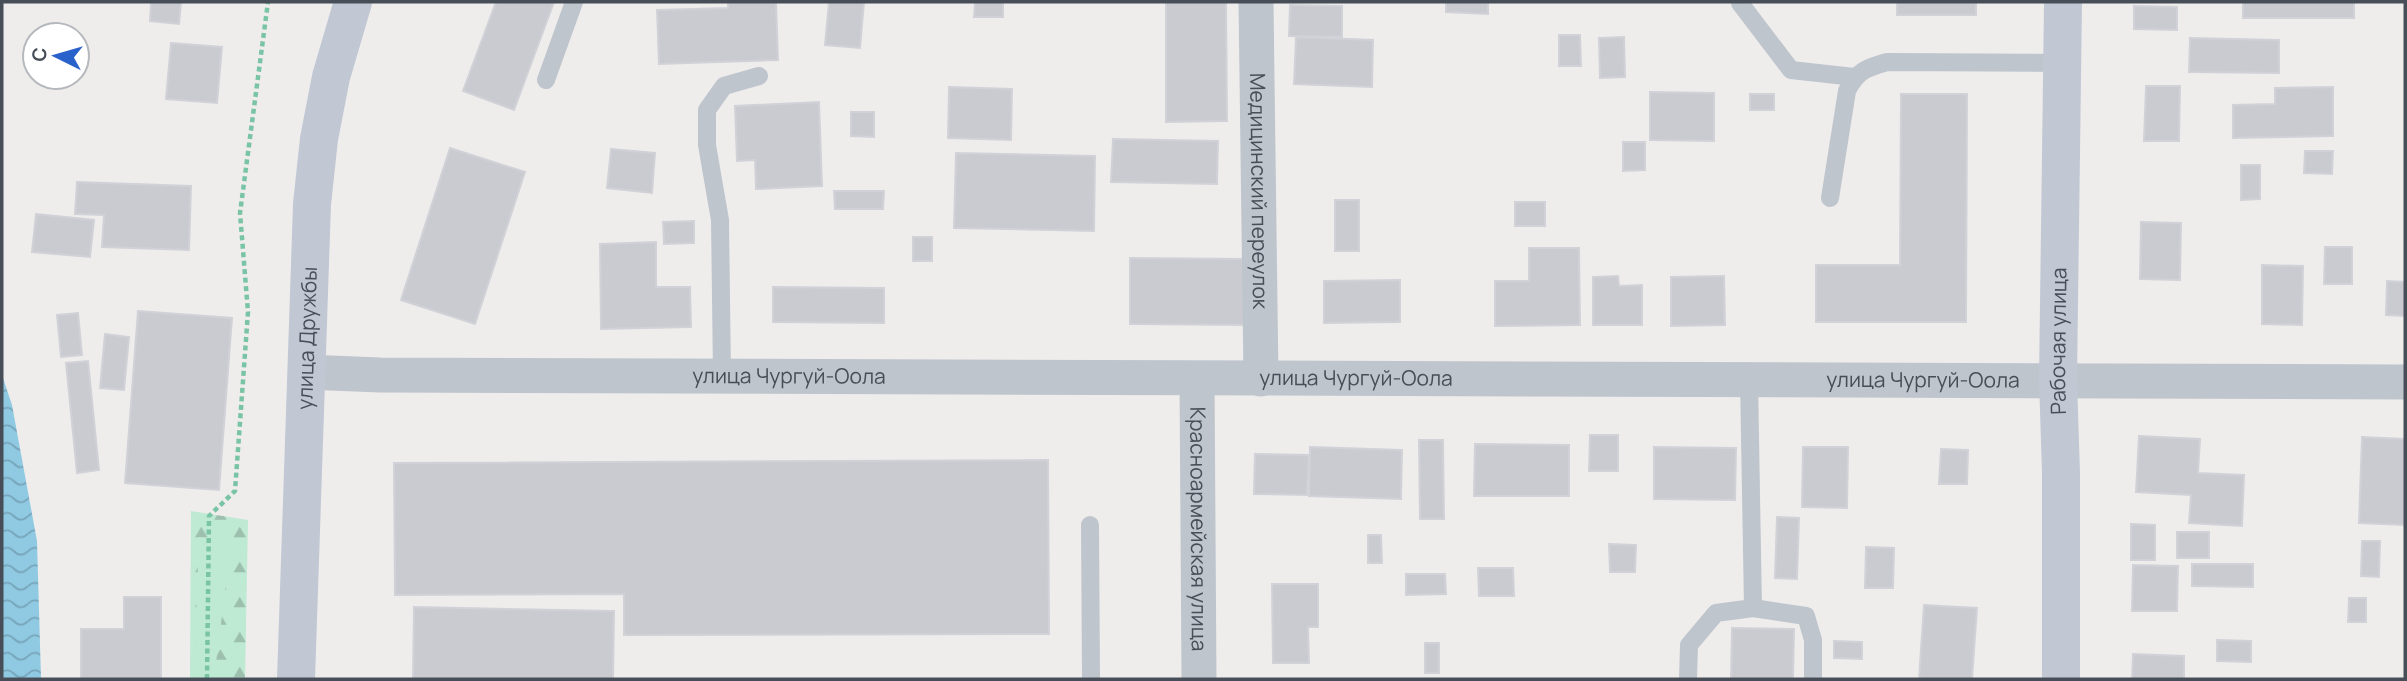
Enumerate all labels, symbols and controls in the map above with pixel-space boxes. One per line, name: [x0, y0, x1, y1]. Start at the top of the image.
north arrow: [21, 21, 91, 91]
text: С: [26, 46, 53, 63]
street label: Медицинский переулок: [1244, 73, 1275, 310]
street label: улица Дружбы: [290, 266, 323, 410]
street label: Рабочая улица: [2043, 267, 2072, 415]
street label: улица Чургуй-Оола: [692, 361, 886, 390]
street label: улица Чургуй-Оола: [1259, 363, 1453, 392]
street label: улица Чургуй-Оола: [1826, 365, 2020, 394]
street label: Красноармейская улица: [1184, 406, 1214, 651]

